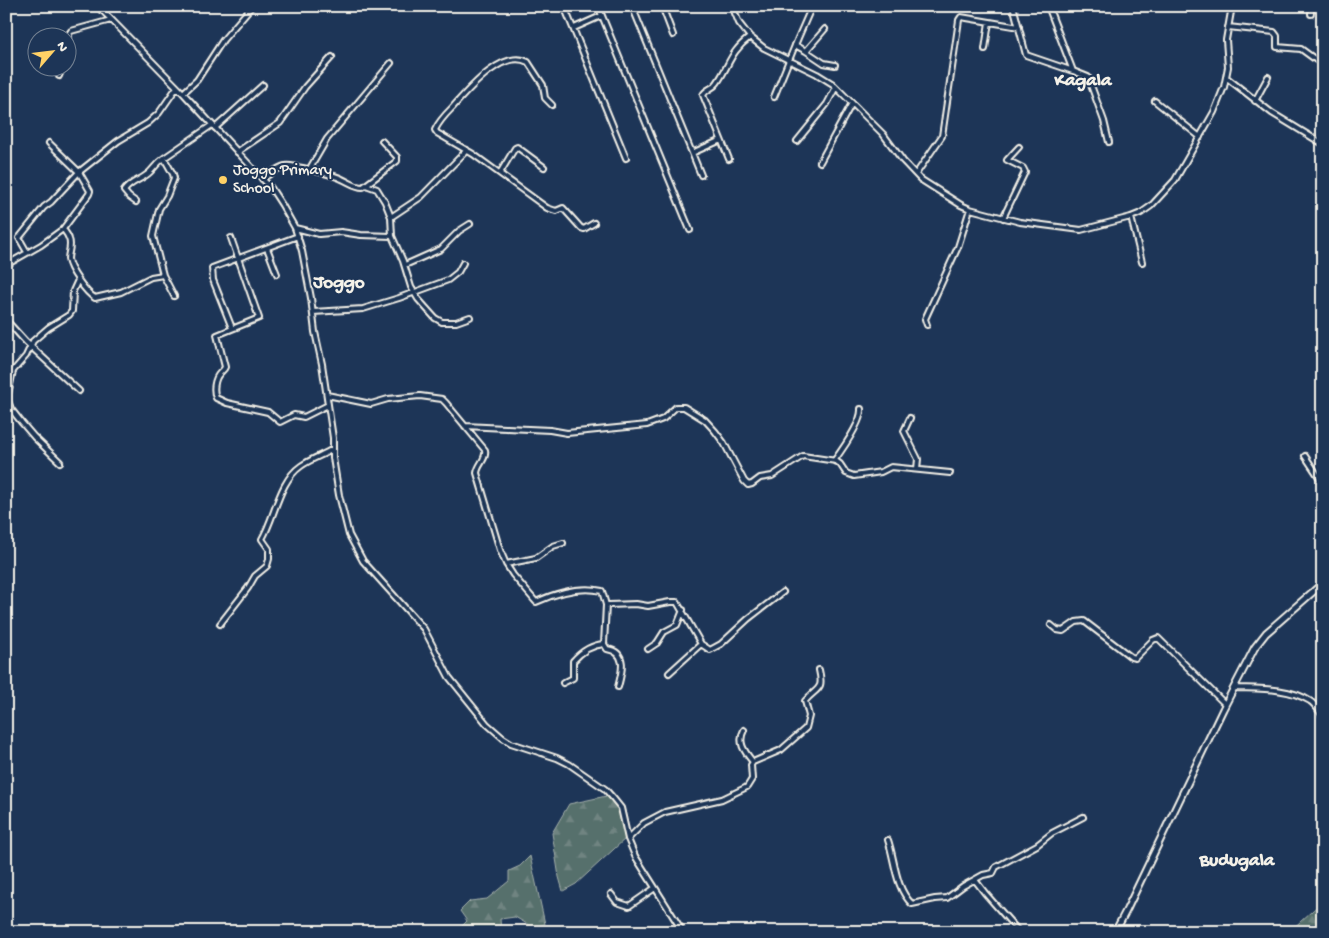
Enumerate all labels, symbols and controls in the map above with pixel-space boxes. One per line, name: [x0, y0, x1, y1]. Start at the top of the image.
north arrow: [28, 28, 78, 78]
text: N: [52, 39, 71, 55]
district label: Kagala: [1053, 70, 1113, 93]
place label: Joggo Primary School: [233, 162, 332, 199]
marker: Joggo Primary School: [217, 174, 229, 186]
district label: Joggo: [312, 272, 365, 295]
district label: Budugala: [1199, 850, 1276, 873]

